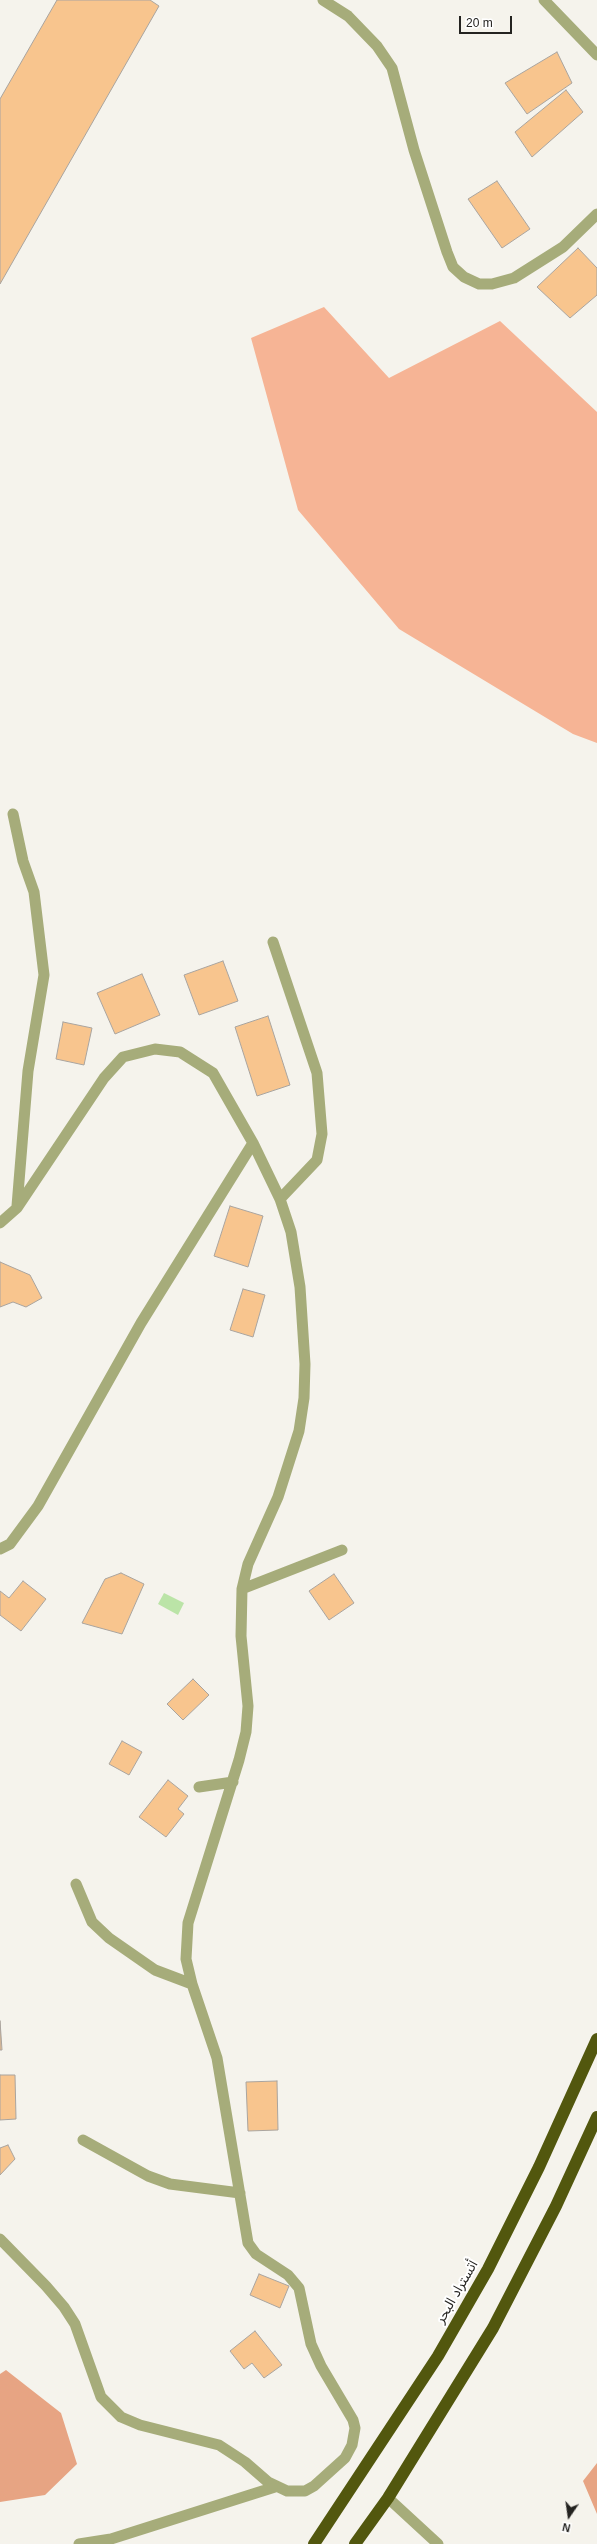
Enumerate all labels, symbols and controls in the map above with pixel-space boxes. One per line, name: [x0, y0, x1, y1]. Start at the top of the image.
scale bar: [461, 8, 514, 34]
text: 20 m: [466, 16, 493, 30]
street label: أتستراد البحر: [432, 2258, 482, 2326]
north arrow: [549, 2496, 589, 2536]
text: N: [561, 2521, 572, 2534]

